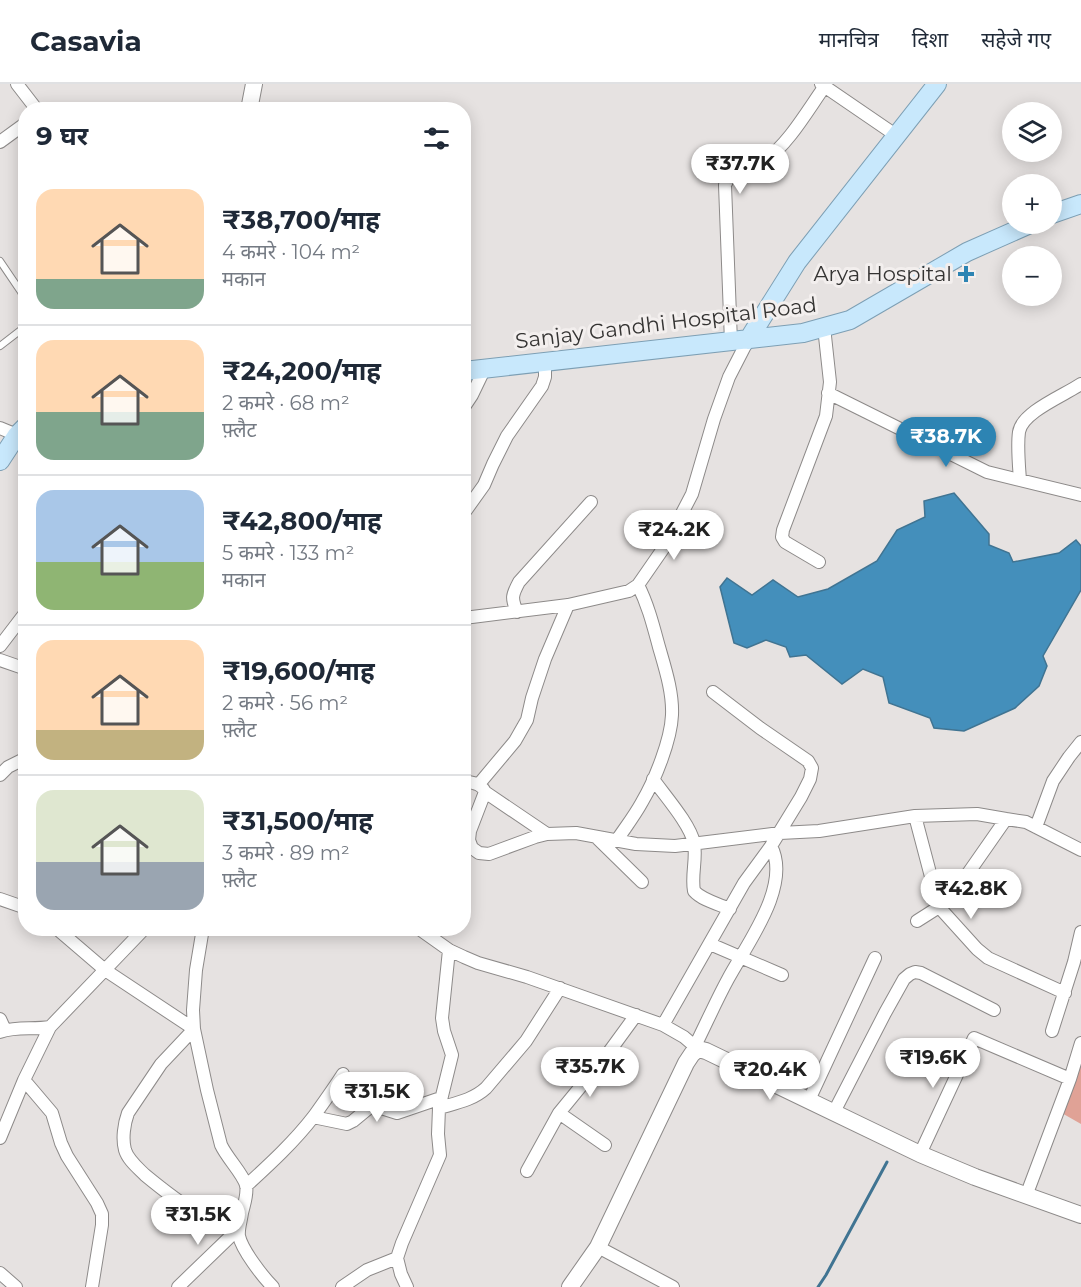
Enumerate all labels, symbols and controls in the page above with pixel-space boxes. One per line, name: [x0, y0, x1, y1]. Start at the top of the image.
text: Casavia: [30, 24, 142, 58]
text: मानचित्र: [819, 27, 879, 52]
text: दिशा: [912, 27, 948, 52]
text: सहेजे गए: [981, 27, 1051, 52]
map controls: [1002, 102, 1062, 306]
button: layers: [1002, 102, 1062, 162]
text: 9 घर: [36, 120, 88, 152]
icon: filters: [420, 122, 453, 155]
pin: ₹37.7K: [691, 144, 789, 195]
text: ₹37.7K: [705, 151, 775, 175]
button: +: [1002, 174, 1062, 234]
text: ₹38,700/माह: [222, 204, 380, 236]
icon: home: [84, 213, 156, 285]
text: 4 कमरे · 104 m²: [222, 240, 360, 264]
button: −: [1002, 246, 1062, 306]
place label: Arya Hospital: [813, 261, 952, 286]
marker: Arya Hospital: [957, 265, 975, 283]
text: मकान: [222, 267, 266, 291]
street label: Sanjay Gandhi Hospital Road: [514, 292, 818, 353]
text: ₹24,200/माह: [222, 355, 381, 387]
icon: home: [84, 364, 156, 436]
text: 2 कमरे · 68 m²: [222, 391, 350, 415]
pin: ₹38.7K: [897, 417, 995, 468]
text: फ़्लैट: [222, 418, 257, 442]
text: ₹38.7K: [910, 424, 982, 448]
text: ₹42,800/माह: [222, 505, 382, 537]
pin: ₹24.2K: [625, 510, 723, 561]
icon: home: [84, 514, 156, 586]
text: ₹24.2K: [638, 517, 710, 541]
text: 5 कमरे · 133 m²: [222, 541, 354, 565]
text: मकान: [222, 568, 266, 592]
text: ₹19,600/माह: [222, 655, 375, 687]
icon: home: [84, 664, 156, 736]
text: 2 कमरे · 56 m²: [222, 691, 348, 715]
text: फ़्लैट: [222, 718, 257, 742]
text: ₹31,500/माह: [222, 805, 373, 837]
icon: home: [84, 814, 156, 886]
text: 3 कमरे · 89 m²: [222, 841, 350, 865]
text: फ़्लैट: [222, 868, 257, 892]
pin: ₹42.8K: [922, 869, 1020, 920]
text: ₹42.8K: [935, 876, 1007, 900]
pin: ₹19.6K: [884, 1038, 982, 1089]
text: ₹19.6K: [899, 1045, 967, 1069]
pin: ₹35.7K: [541, 1047, 639, 1098]
pin: ₹20.4K: [721, 1050, 819, 1101]
text: ₹35.7K: [555, 1054, 625, 1078]
text: ₹20.4K: [733, 1057, 807, 1081]
pin: ₹31.5K: [328, 1072, 426, 1123]
text: ₹31.5K: [344, 1079, 410, 1103]
pin: ₹31.5K: [149, 1195, 247, 1246]
text: ₹31.5K: [165, 1202, 231, 1226]

